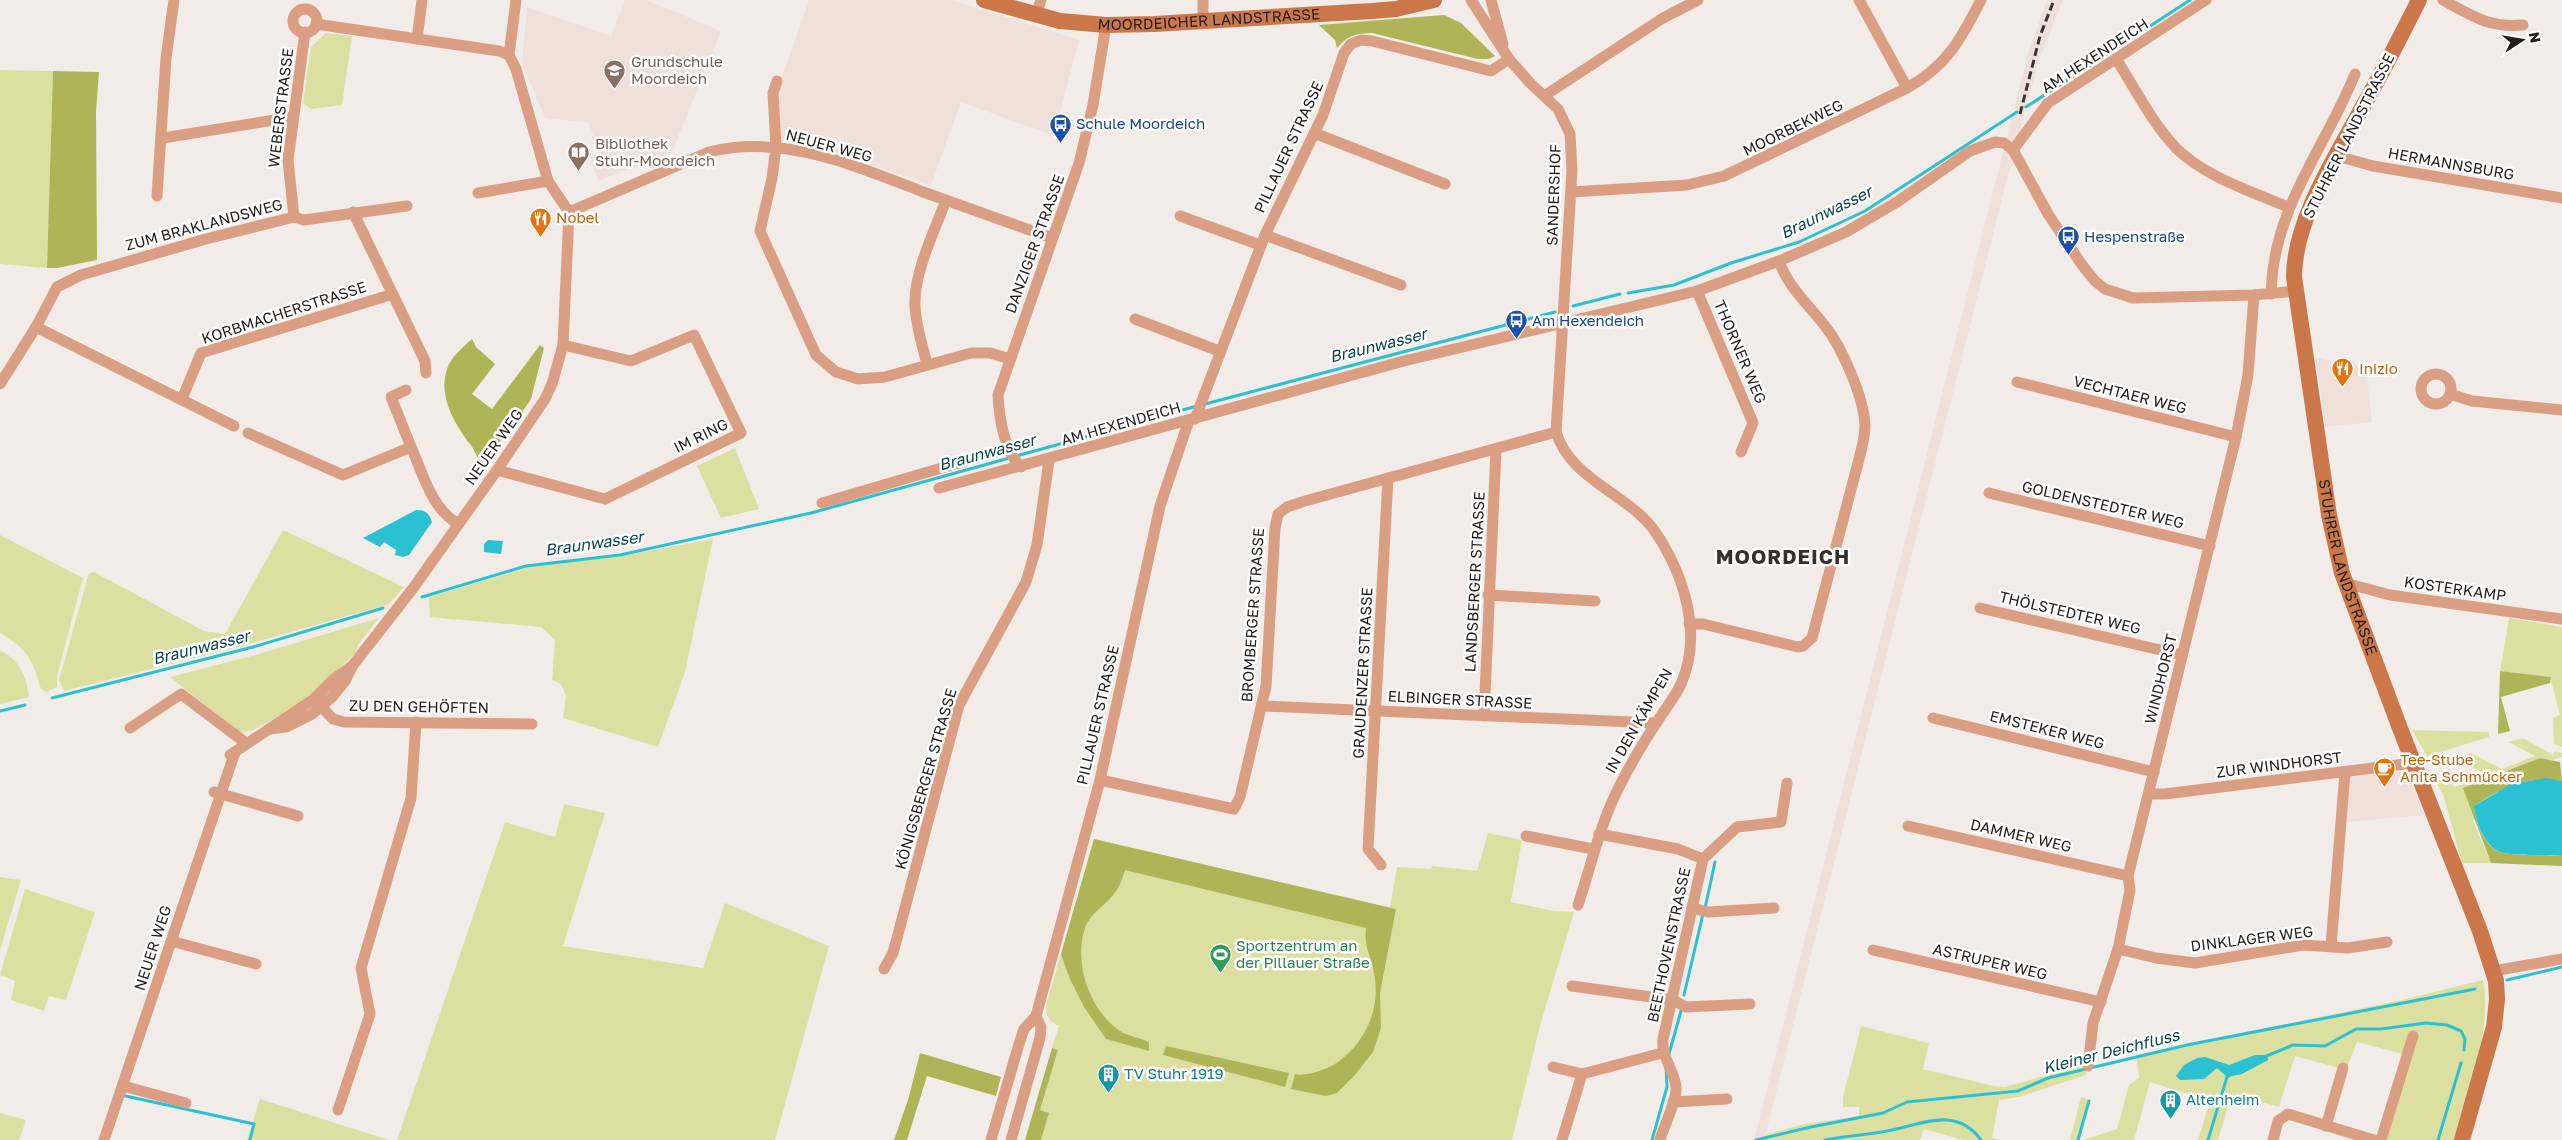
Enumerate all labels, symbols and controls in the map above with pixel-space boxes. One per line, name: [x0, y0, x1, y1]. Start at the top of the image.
street label: MOORDEICHER LANDSTRASSE: [1097, 4, 1321, 33]
street label: AM HEXENDEICH: [2038, 14, 2151, 96]
north arrow: [2497, 15, 2547, 65]
text: N: [2526, 30, 2545, 44]
street label: WEBERSTRASSE: [264, 47, 296, 169]
street label: STUHRER LANDSTRASSE: [2299, 50, 2398, 221]
place label: Grundschule Moordeich: [631, 52, 723, 87]
school or university icon: Grundschule Moordeich: [603, 59, 627, 90]
street label: PILLAUER STRASSE: [1250, 78, 1326, 215]
street label: MOORBEKWEG: [1740, 95, 1846, 159]
bus stop icon: Schule Moordeich: [1048, 112, 1072, 143]
place label: Schule Moordeich: [1076, 114, 1205, 132]
street label: NEUER WEG: [784, 125, 874, 165]
place label: Bibliothek Stuhr-Moordeich: [595, 134, 715, 169]
library icon: Bibliothek Stuhr-Moordeich: [567, 141, 591, 172]
street label: HERMANNSBURG: [2387, 143, 2516, 183]
street label: SANDERSHOF: [1542, 144, 1564, 246]
street label: DANZIGER STRASSE: [1001, 172, 1068, 315]
water label: Braunwasser: [1777, 180, 1878, 243]
street label: ZUM BRAKLANDSWEG: [123, 194, 284, 254]
restaurant icon: Nobel: [528, 206, 552, 237]
place label: Nobel: [556, 208, 599, 226]
bus stop icon: Hespenstraße: [2056, 225, 2080, 256]
place label: Hespenstraße: [2084, 227, 2185, 245]
street label: KORBMACHERSTRASSE: [199, 277, 368, 347]
street label: THORNER WEG: [1711, 297, 1771, 406]
bus stop icon: Am Hexendeich: [1504, 309, 1528, 340]
place label: Am Hexendeich: [1532, 311, 1644, 329]
water label: Braunwasser: [1327, 323, 1431, 367]
restaurant icon: Inizio: [2331, 357, 2355, 388]
place label: Inizio: [2359, 359, 2398, 377]
street label: VECHTAER WEG: [2072, 371, 2189, 417]
street label: AM HEXENDEICH: [1059, 397, 1183, 449]
street label: NEUER WEG: [460, 405, 526, 488]
street label: IM RING: [670, 414, 731, 456]
water label: Braunwasser: [936, 429, 1040, 475]
street label: GOLDENSTEDTER WEG: [2020, 477, 2186, 531]
street label: STUHRER LANDSTRASSE: [2316, 478, 2382, 657]
street label: LANDSBERGER STRASSE: [1460, 491, 1488, 673]
water label: Braunwasser: [543, 526, 647, 560]
street label: BROMBERGER STRASSE: [1237, 527, 1267, 703]
district label: MOORDEICH: [1716, 544, 1850, 568]
street label: KOSTERKAMP: [2403, 572, 2507, 604]
street label: GRAUDENZER STRASSE: [1349, 587, 1375, 759]
street label: THÖLSTEDTER WEG: [1998, 587, 2143, 637]
water label: Braunwasser: [150, 625, 254, 669]
street label: WINDHORST: [2140, 632, 2180, 726]
street label: PILLAUER STRASSE: [1072, 643, 1122, 786]
street label: IN DEN KÄMPEN: [1601, 665, 1676, 776]
street label: KÖNIGSBERGER STRASSE: [891, 686, 960, 871]
street label: ELBINGER STRASSE: [1387, 686, 1533, 712]
street label: ZU DEN GEHÖFTEN: [349, 696, 489, 716]
street label: EMSTEKER WEG: [1988, 706, 2106, 752]
street label: ZUR WINDHORST: [2215, 747, 2343, 781]
place label: Tee-Stube Anita Schmücker: [2400, 750, 2522, 785]
cafe icon: Tee-Stube Anita Schmücker: [2372, 757, 2396, 788]
street label: DAMMER WEG: [1969, 815, 2074, 855]
street label: BEETHOVENSTRASSE: [1643, 866, 1693, 1024]
street label: NEUER WEG: [130, 903, 174, 993]
street label: DINKLAGER WEG: [2190, 922, 2314, 954]
place label: Sportzentrum an der Pillauer Straße: [1236, 936, 1370, 971]
street label: ASTRUPER WEG: [1931, 939, 2049, 983]
sports icon: Sportzentrum an der Pillauer Straße: [1208, 943, 1232, 974]
water label: Kleiner Deichfluss: [2041, 1024, 2183, 1078]
building icon: TV Stuhr 1919: [1096, 1062, 1120, 1093]
place label: TV Stuhr 1919: [1124, 1064, 1223, 1082]
building icon: Altenheim: [2158, 1088, 2182, 1119]
place label: Altenheim: [2186, 1090, 2259, 1108]

